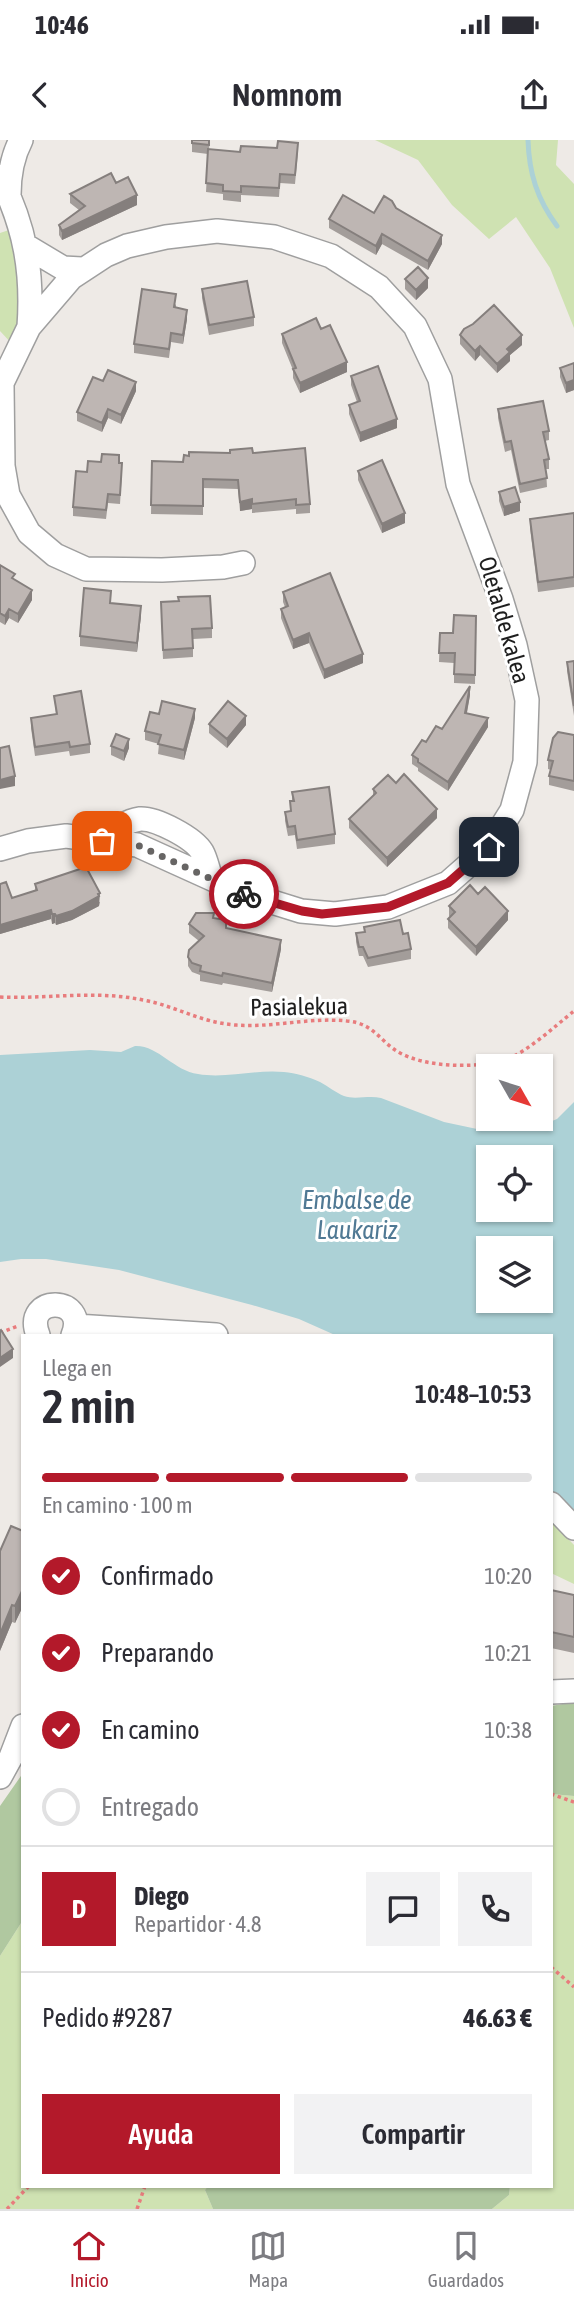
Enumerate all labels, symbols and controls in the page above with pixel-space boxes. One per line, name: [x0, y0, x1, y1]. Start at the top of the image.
text: 10:46: [35, 10, 89, 40]
icon: back: [21, 76, 59, 114]
text: Nomnom: [232, 76, 342, 113]
icon: share: [515, 76, 553, 114]
street label: Oletalde kalea: [473, 553, 535, 686]
pin: [72, 811, 132, 871]
pin: [459, 817, 519, 877]
icon: bag: [83, 822, 121, 860]
icon: home: [470, 828, 508, 866]
courier: [209, 859, 279, 929]
icon: bike: [225, 875, 263, 913]
street label: Pasialekua: [250, 992, 348, 1021]
north arrow: [476, 1054, 553, 1130]
map controls: [476, 1054, 553, 1313]
button: locate: [476, 1145, 553, 1222]
water label: Embalse de Laukariz: [302, 1185, 412, 1245]
button: layers: [476, 1236, 553, 1313]
text: Llega en: [42, 1355, 112, 1381]
text: 10:48–10:53: [415, 1379, 532, 1409]
text: 2 min: [42, 1380, 136, 1433]
text: En camino · 100 m: [42, 1492, 193, 1518]
icon: check: [42, 1557, 80, 1595]
text: Confirmado: [101, 1561, 214, 1591]
text: 10:20: [484, 1563, 532, 1589]
icon: check: [42, 1634, 80, 1672]
text: Preparando: [101, 1638, 214, 1668]
text: 10:21: [484, 1640, 532, 1666]
icon: check: [42, 1711, 80, 1749]
text: En camino: [101, 1715, 200, 1745]
text: 10:38: [484, 1717, 532, 1743]
text: Entregado: [101, 1792, 199, 1822]
button: chat: [366, 1872, 440, 1946]
button: phone: [458, 1872, 532, 1946]
text: Diego: [134, 1881, 189, 1911]
text: D: [72, 1894, 86, 1924]
text: Repartidor · 4.8: [134, 1911, 261, 1937]
text: Pedido #9287: [42, 2003, 173, 2033]
text: 46.63 €: [463, 2003, 532, 2033]
button: Ayuda: [42, 2094, 280, 2174]
button: Compartir: [294, 2094, 532, 2174]
tab: Inicio: [70, 2227, 109, 2291]
tab: Mapa: [249, 2227, 288, 2291]
tab: Guardados: [428, 2227, 504, 2291]

